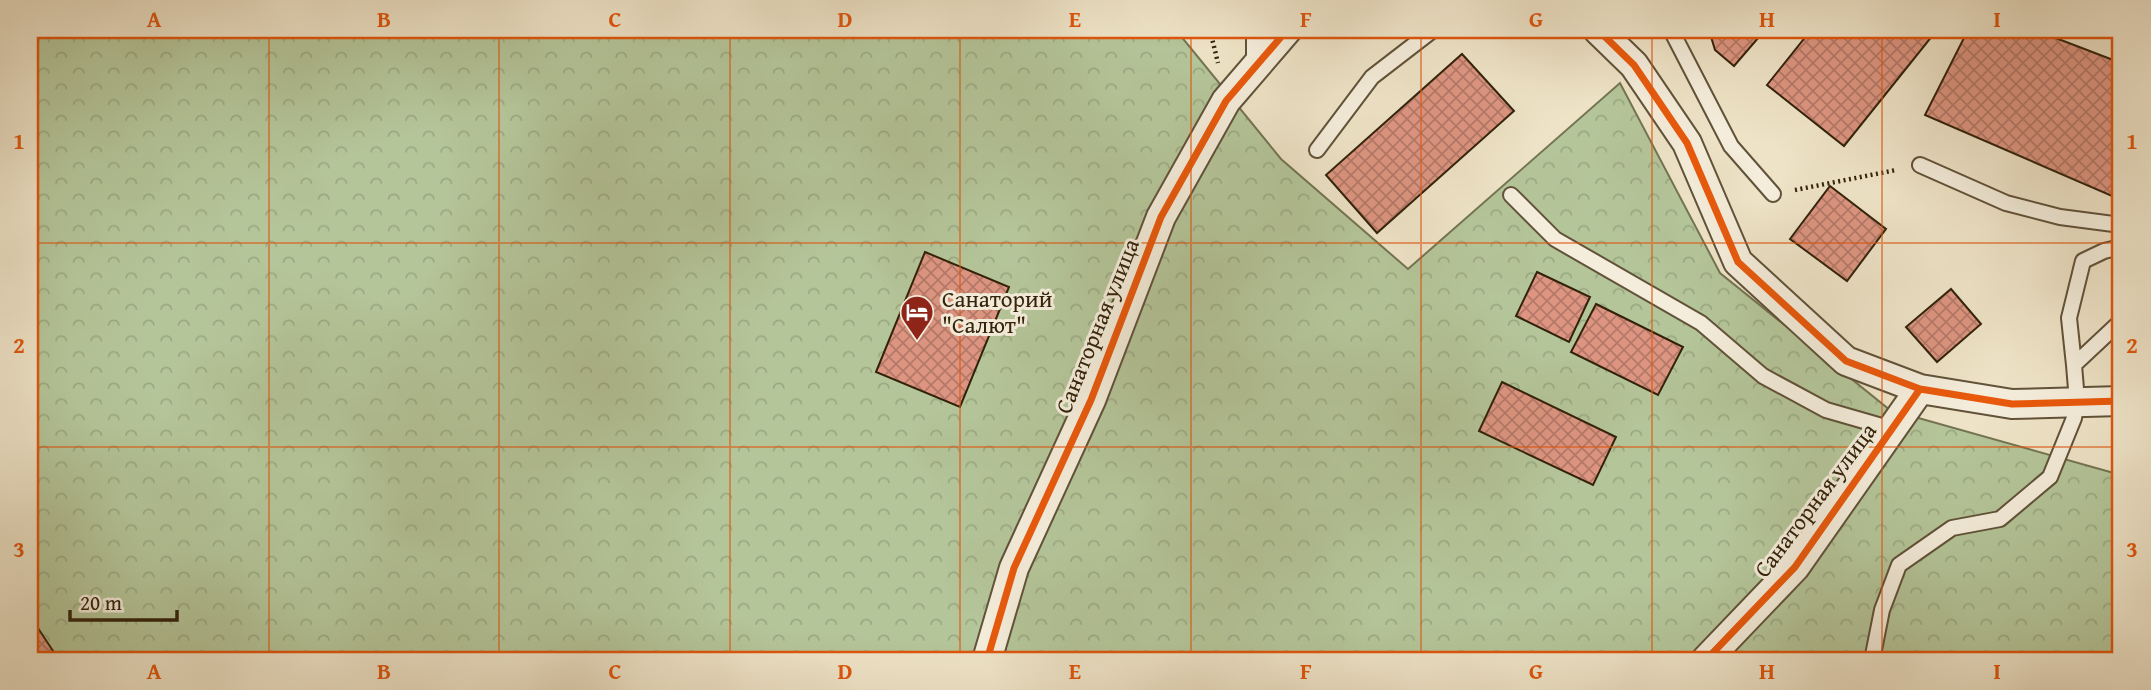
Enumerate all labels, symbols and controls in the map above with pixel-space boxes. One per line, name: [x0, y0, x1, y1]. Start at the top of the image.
text: A: [147, 2, 162, 35]
text: B: [377, 2, 391, 35]
text: C: [608, 2, 622, 35]
text: D: [838, 2, 853, 35]
text: E: [1069, 2, 1081, 35]
text: F: [1300, 2, 1312, 35]
text: G: [1529, 2, 1543, 35]
text: H: [1759, 2, 1775, 35]
text: I: [1993, 2, 2001, 35]
text: 1: [13, 124, 25, 157]
text: 1: [2126, 124, 2138, 157]
street label: Санаторная улица: [1046, 233, 1147, 418]
place label: Санаторий "Салют": [942, 282, 1053, 341]
hotel icon: Санаторий "Салют": [898, 293, 936, 342]
text: 2: [13, 328, 25, 361]
text: 2: [2126, 328, 2138, 361]
street label: Санаторная улица: [1745, 415, 1884, 584]
text: 3: [13, 532, 25, 565]
text: 3: [2126, 532, 2138, 565]
scale bar: [70, 578, 177, 622]
text: 20 m: [80, 587, 122, 618]
text: A: [147, 654, 162, 687]
text: B: [377, 654, 391, 687]
text: C: [608, 654, 622, 687]
text: D: [838, 654, 853, 687]
text: E: [1069, 654, 1081, 687]
text: F: [1300, 654, 1312, 687]
text: G: [1529, 654, 1543, 687]
text: H: [1759, 654, 1775, 687]
text: I: [1993, 654, 2001, 687]

